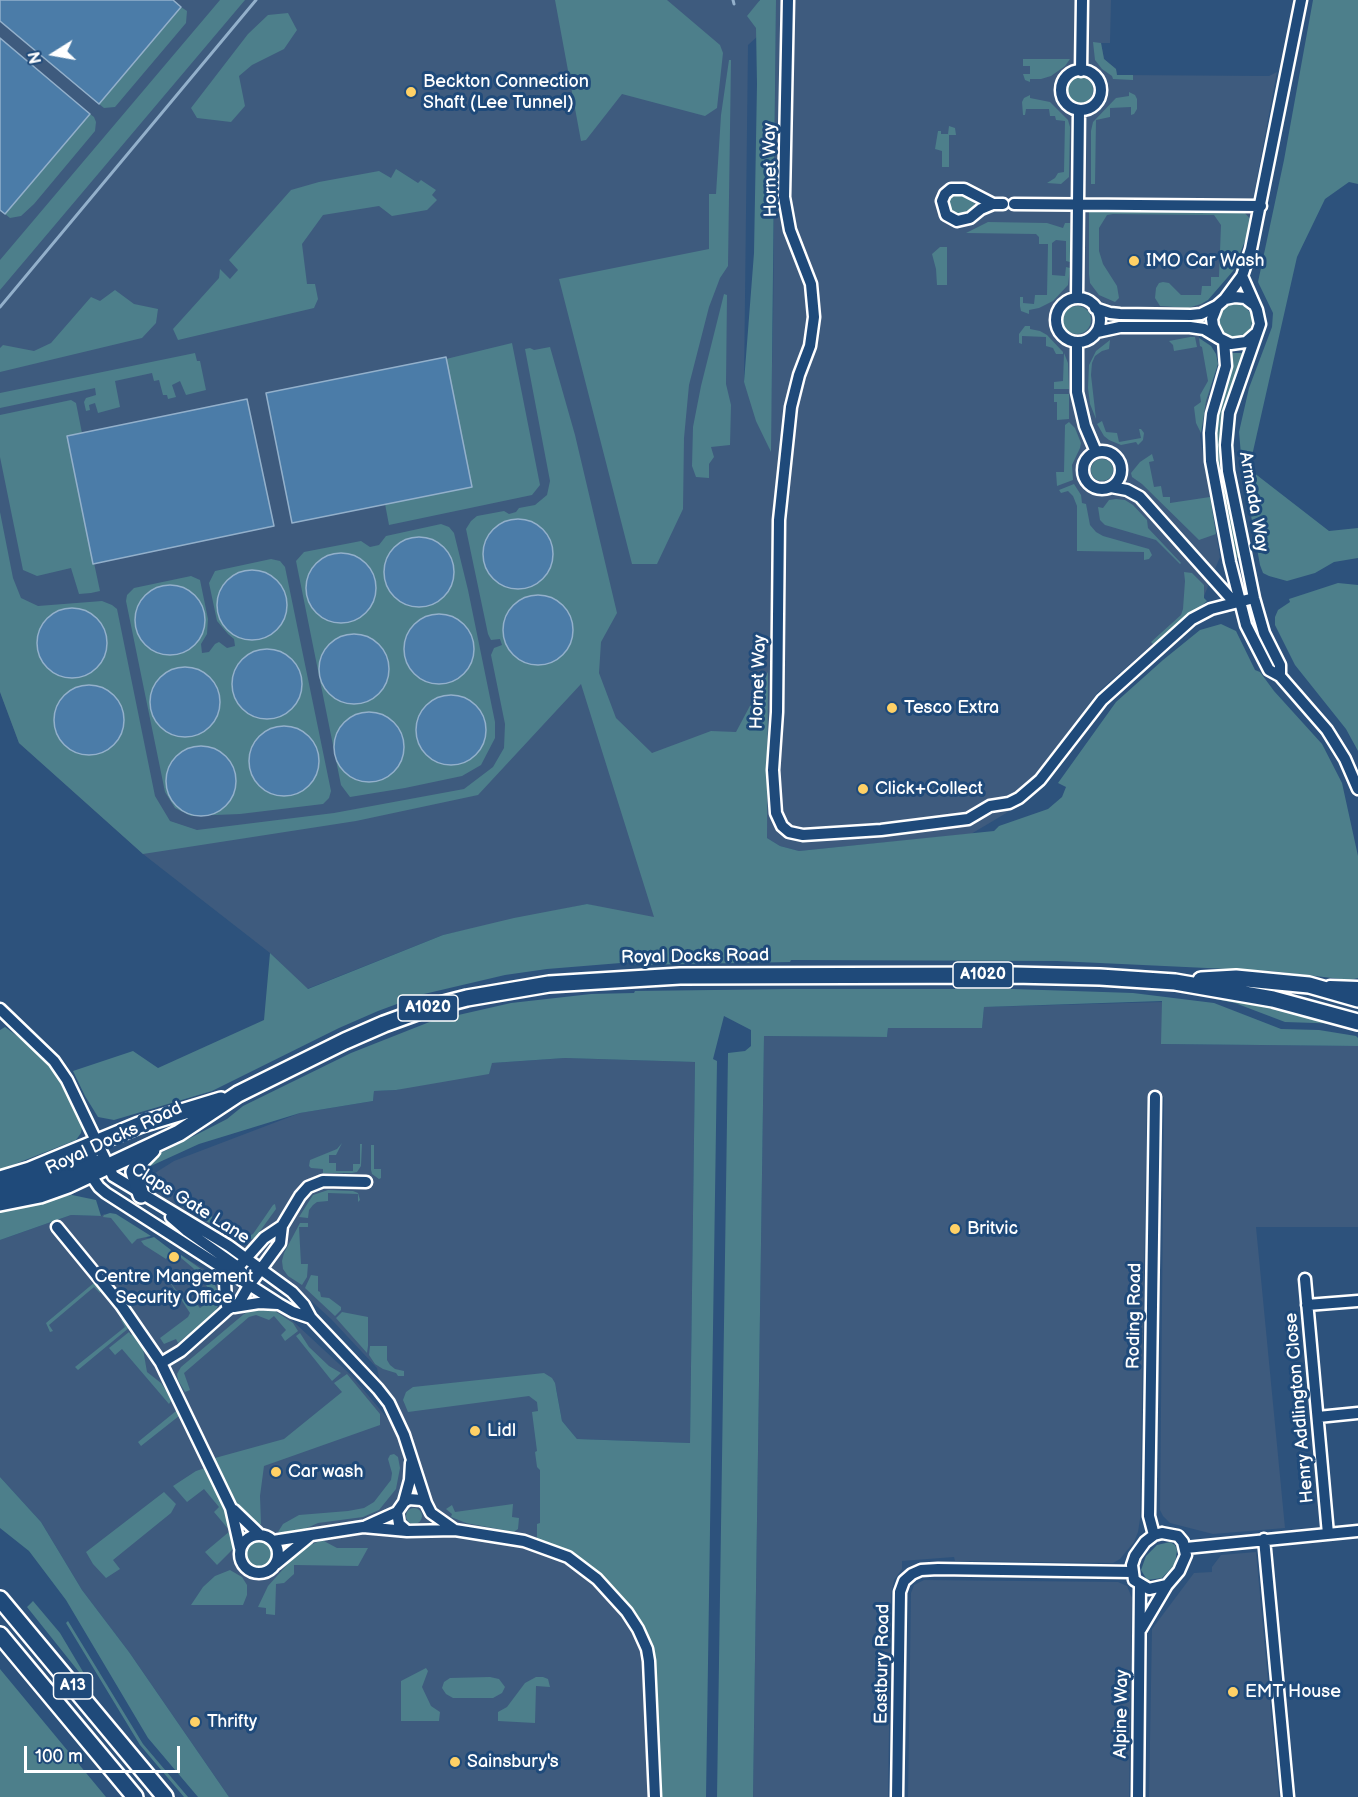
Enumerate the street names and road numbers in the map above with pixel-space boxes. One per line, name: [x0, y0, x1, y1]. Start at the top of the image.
street label: Hornet Way: [759, 122, 783, 218]
street label: Armada Way: [1234, 450, 1272, 554]
street label: Hornet Way: [747, 634, 771, 730]
street label: Royal Docks Road: [621, 945, 769, 969]
road number: A1020: [953, 962, 1013, 988]
road number: A1020: [398, 995, 458, 1021]
street label: Royal Docks Road: [42, 1098, 186, 1180]
street label: Claps Gate Lane: [127, 1159, 253, 1249]
street label: Roding Road: [1123, 1263, 1147, 1369]
street label: Henry Addlington Close: [1281, 1312, 1319, 1504]
street label: Eastbury Road: [871, 1604, 895, 1724]
street label: Alpine Way: [1110, 1669, 1134, 1759]
road number: A13: [54, 1673, 92, 1699]

